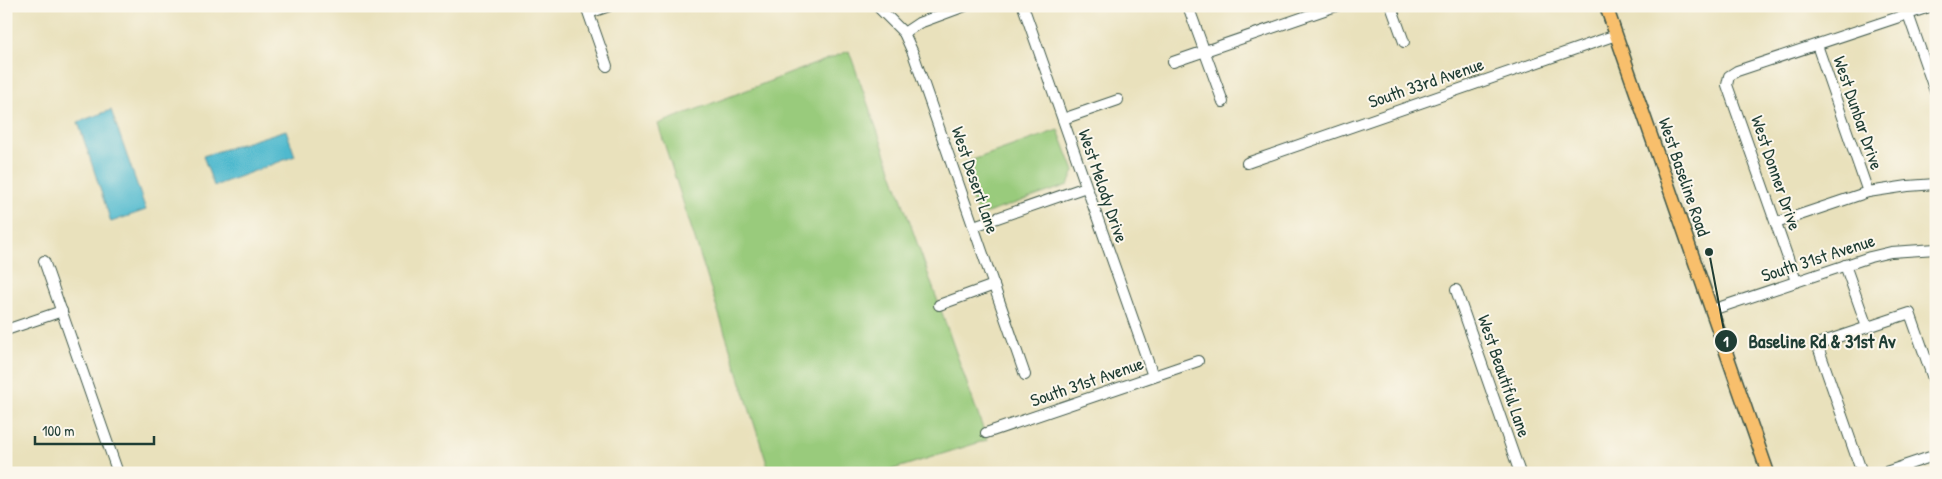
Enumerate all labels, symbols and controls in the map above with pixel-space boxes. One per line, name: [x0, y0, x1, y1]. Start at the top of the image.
street label: South 33rd Avenue: [1365, 51, 1487, 114]
street label: West Dunbar Drive: [1827, 53, 1890, 173]
street label: West Donner Drive: [1745, 112, 1808, 233]
street label: West Baseline Road: [1653, 114, 1716, 239]
street label: West Desert Lane: [945, 123, 1005, 237]
street label: West Melody Drive: [1072, 126, 1135, 246]
street label: South 31st Avenue: [1758, 227, 1878, 288]
street label: West Beautiful Lane: [1472, 311, 1537, 440]
callout: Baseline Rd & 31st Av: [1714, 324, 1906, 358]
text: Baseline Rd & 31st Av: [1748, 328, 1896, 354]
text: 1: [1723, 331, 1729, 352]
street label: South 31st Avenue: [1027, 350, 1147, 413]
scale bar: [35, 414, 154, 446]
text: 100 m: [42, 420, 75, 441]

